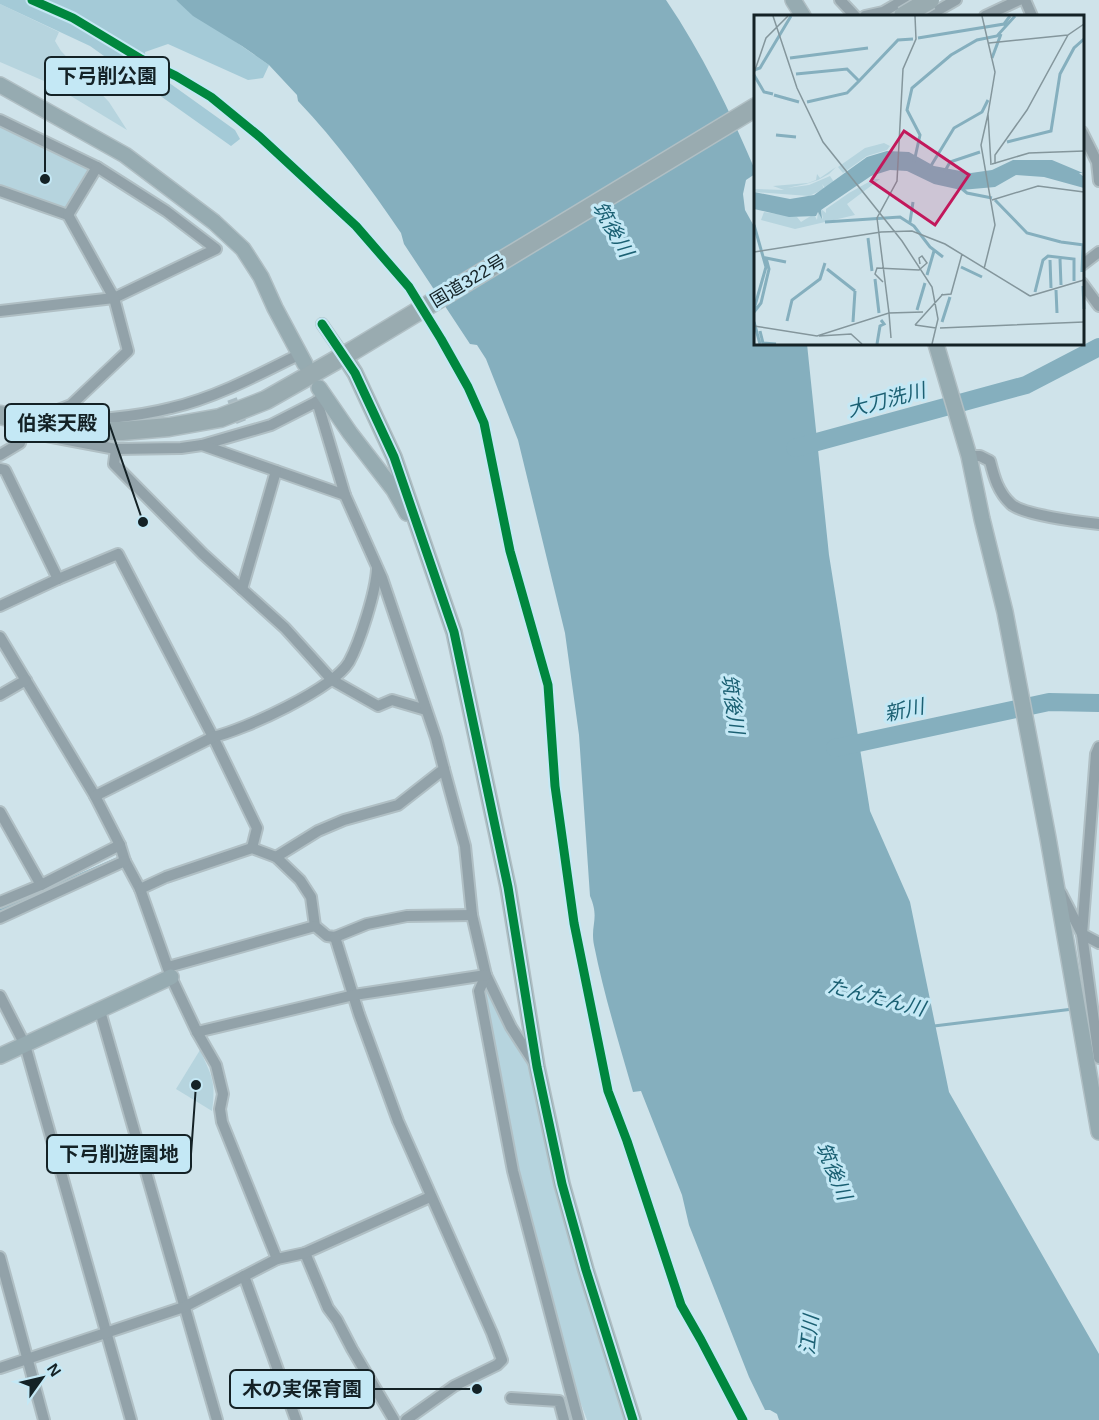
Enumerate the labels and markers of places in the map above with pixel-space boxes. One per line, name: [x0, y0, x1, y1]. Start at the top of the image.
callout: 下弓削公園: [45, 57, 169, 95]
callout: 伯楽天殿: [5, 404, 109, 442]
callout: 下弓削遊園地: [47, 1135, 191, 1173]
callout: 木の実保育園: [230, 1370, 374, 1408]

